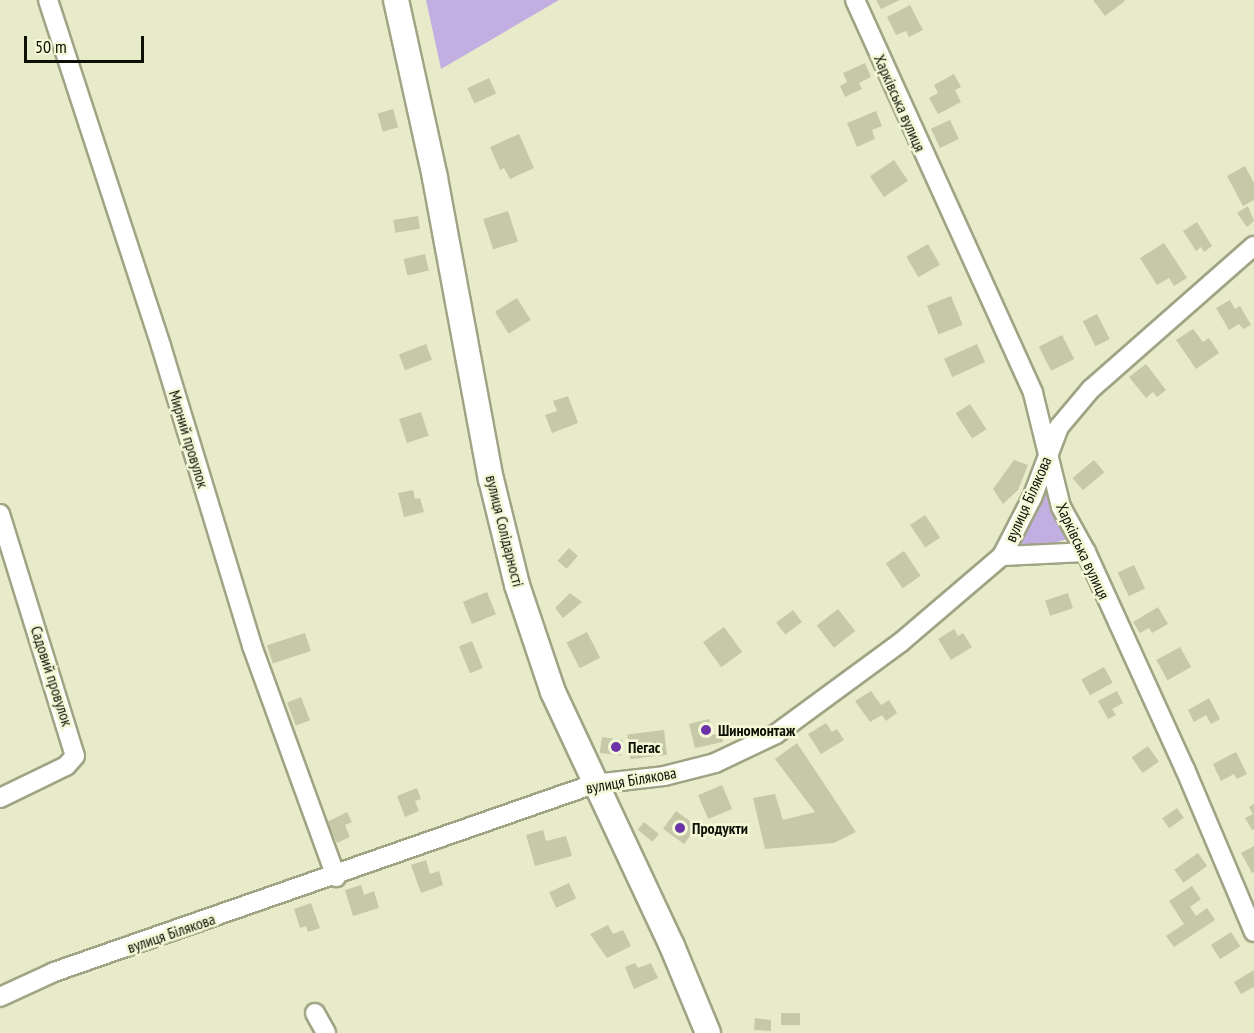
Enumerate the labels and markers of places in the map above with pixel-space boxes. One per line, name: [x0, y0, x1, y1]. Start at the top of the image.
place label: Шиномонтаж: [718, 720, 795, 740]
marker: Шиномонтаж: [699, 723, 713, 737]
place label: Пегас: [628, 737, 660, 757]
marker: Пегас: [609, 740, 623, 754]
place label: Продукти: [692, 818, 748, 838]
marker: Продукти: [673, 821, 687, 835]

